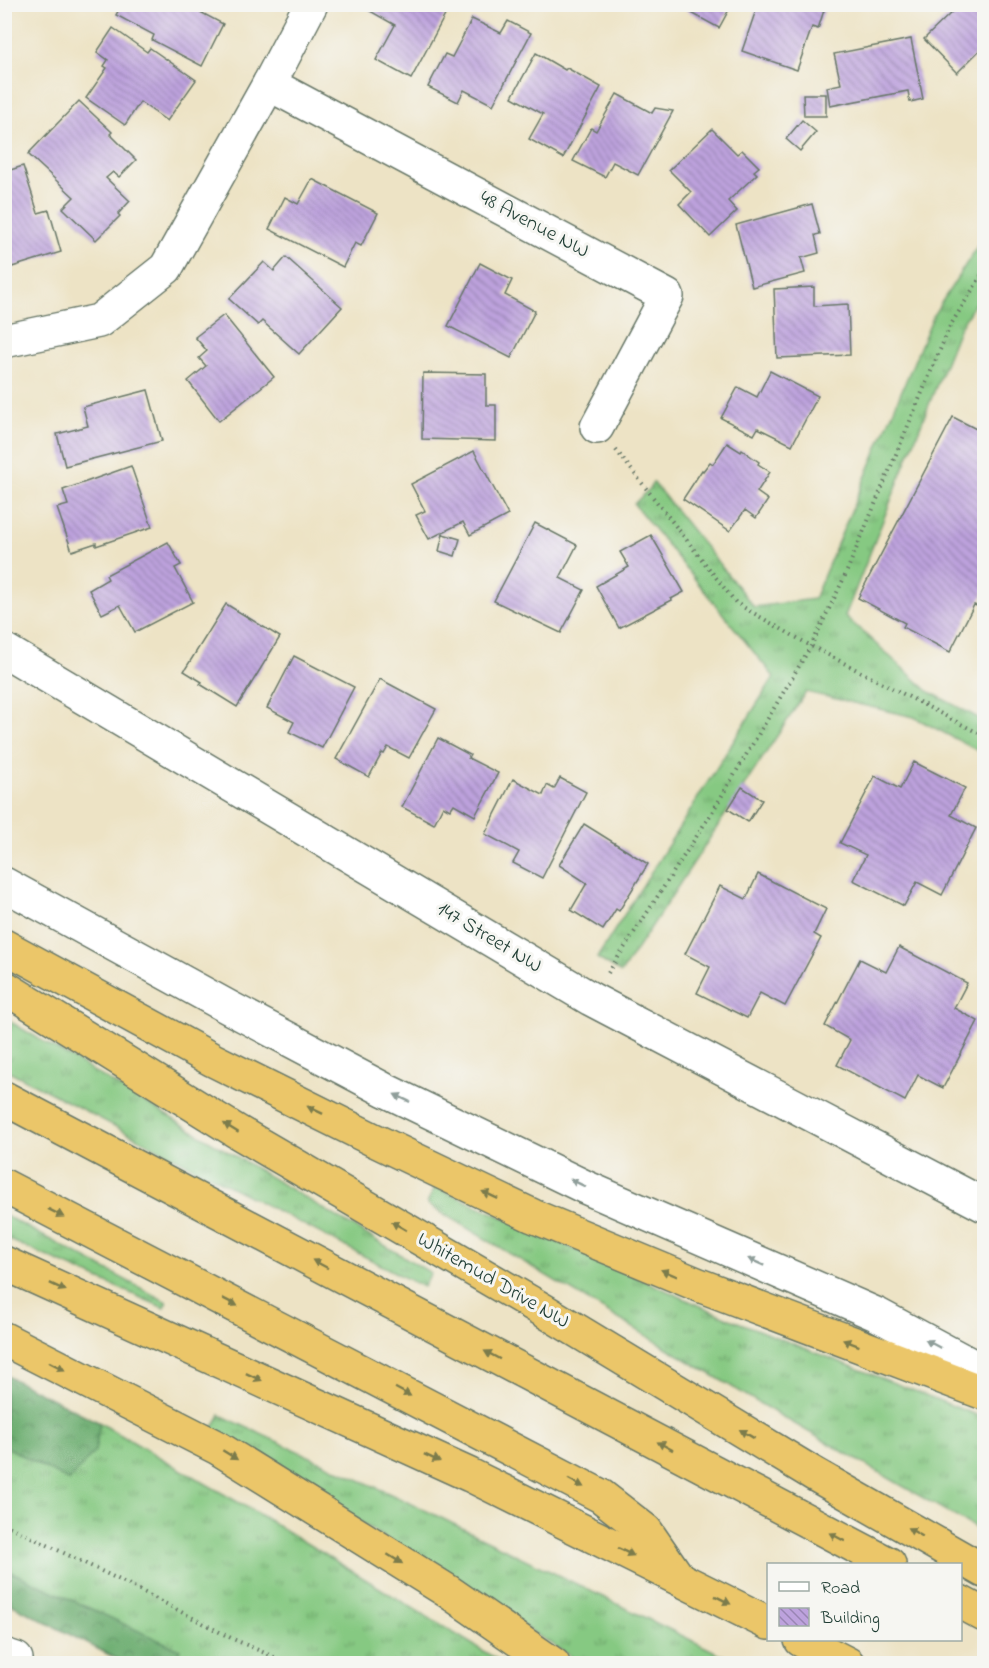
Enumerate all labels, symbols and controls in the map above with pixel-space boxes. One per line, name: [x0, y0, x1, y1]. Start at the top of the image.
street label: 48 Avenue NW: [474, 184, 594, 266]
street label: 147 Street NW: [431, 895, 547, 981]
one-way arrow: [394, 1093, 411, 1103]
one-way arrow: [306, 1106, 323, 1115]
one-way arrow: [223, 1122, 239, 1133]
one-way arrow: [569, 1179, 586, 1188]
one-way arrow: [482, 1191, 499, 1200]
one-way arrow: [48, 1208, 65, 1218]
one-way arrow: [391, 1221, 407, 1232]
street label: Whitemud Drive NW: [411, 1225, 575, 1337]
one-way arrow: [747, 1257, 765, 1267]
one-way arrow: [311, 1259, 328, 1269]
one-way arrow: [660, 1268, 678, 1277]
one-way arrow: [49, 1282, 67, 1292]
one-way arrow: [221, 1297, 238, 1307]
one-way arrow: [842, 1338, 860, 1347]
one-way arrow: [924, 1339, 941, 1349]
one-way arrow: [484, 1350, 501, 1360]
one-way arrow: [48, 1361, 65, 1371]
one-way arrow: [246, 1372, 263, 1381]
one-way arrow: [394, 1387, 411, 1397]
one-way arrow: [739, 1428, 755, 1439]
one-way arrow: [656, 1441, 673, 1451]
one-way arrow: [222, 1450, 238, 1461]
one-way arrow: [423, 1453, 440, 1462]
one-way arrow: [567, 1478, 584, 1487]
one-way arrow: [907, 1527, 924, 1537]
one-way arrow: [829, 1532, 846, 1542]
one-way arrow: [618, 1547, 635, 1556]
one-way arrow: [387, 1553, 403, 1564]
legend: [767, 1563, 962, 1641]
text: Road: [821, 1576, 860, 1602]
one-way arrow: [715, 1595, 732, 1605]
text: Building: [820, 1606, 880, 1633]

